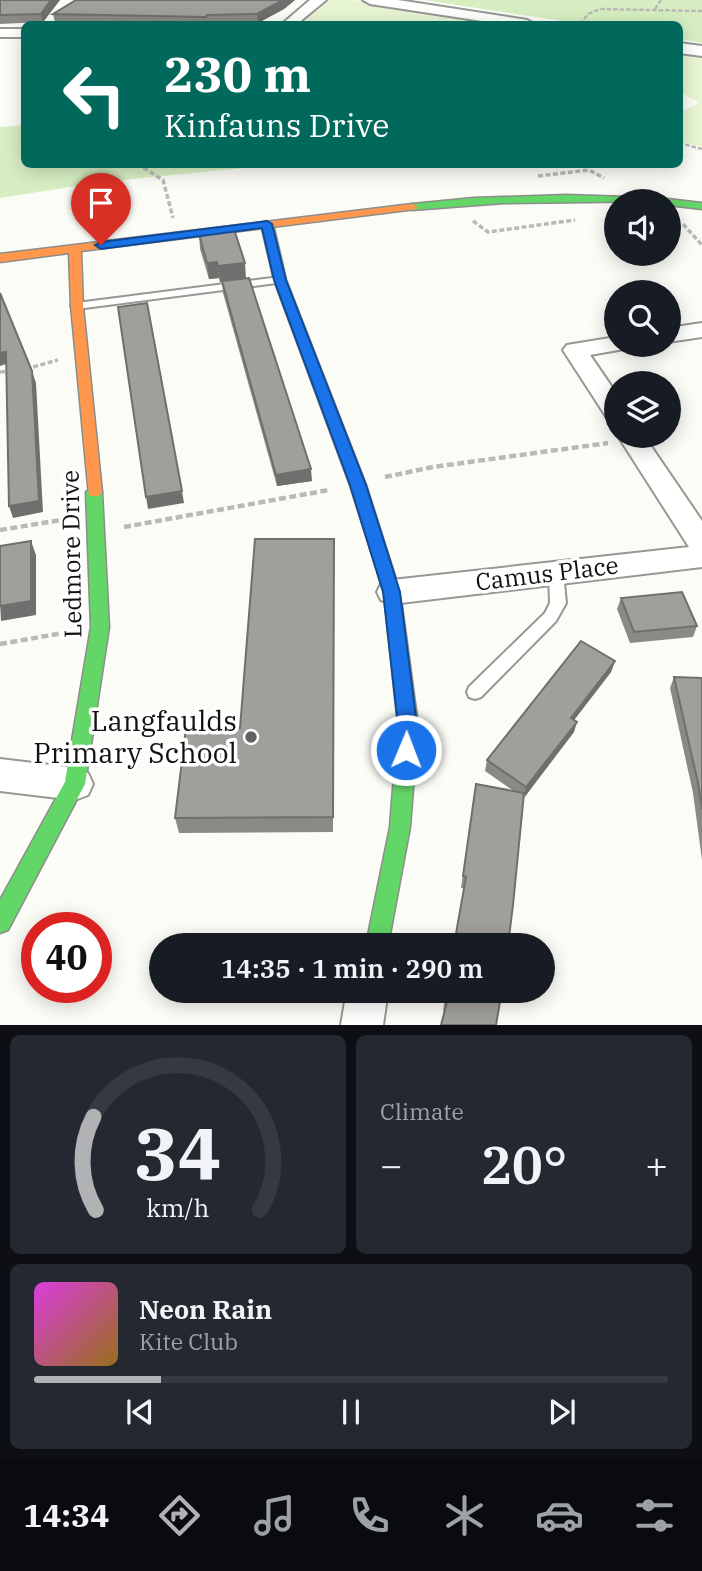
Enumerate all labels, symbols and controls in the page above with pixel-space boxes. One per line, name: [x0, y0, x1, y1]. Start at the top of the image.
text: 230 m: [164, 42, 311, 105]
icon: left: [49, 49, 140, 140]
text: Kinfauns Drive: [164, 104, 389, 146]
pin: [71, 173, 131, 245]
icon: arrive: [82, 184, 120, 222]
map controls: [604, 189, 681, 448]
button: sound: [604, 189, 681, 266]
button: search: [604, 280, 681, 357]
button: layers: [604, 371, 681, 448]
street label: Ledmore Drive: [54, 470, 88, 638]
street label: Camus Place: [474, 548, 620, 598]
place label: Langfaulds Primary School: [33, 702, 237, 771]
position arrow: [369, 713, 443, 787]
marker: Langfaulds Primary School: [243, 729, 259, 745]
speed limit sign: 40: [21, 912, 112, 1003]
text: 14:35 · 1 min · 290 m: [221, 951, 483, 985]
text: Climate: [380, 1096, 464, 1126]
text: 34: [134, 1106, 222, 1201]
text: 20°: [481, 1131, 567, 1198]
text: −: [380, 1140, 403, 1189]
text: +: [645, 1140, 668, 1189]
text: km/h: [146, 1191, 210, 1224]
text: Neon Rain: [139, 1292, 272, 1326]
text: Kite Club: [139, 1326, 238, 1356]
icon: previous: [121, 1393, 159, 1431]
icon: pause: [332, 1393, 370, 1431]
icon: next: [543, 1393, 581, 1431]
icon: directions: [155, 1491, 204, 1540]
icon: music: [250, 1491, 299, 1540]
icon: phone: [345, 1491, 394, 1540]
icon: climate: [440, 1491, 489, 1540]
icon: car: [535, 1491, 584, 1540]
icon: filters: [630, 1491, 679, 1540]
text: 14:34: [23, 1494, 109, 1536]

